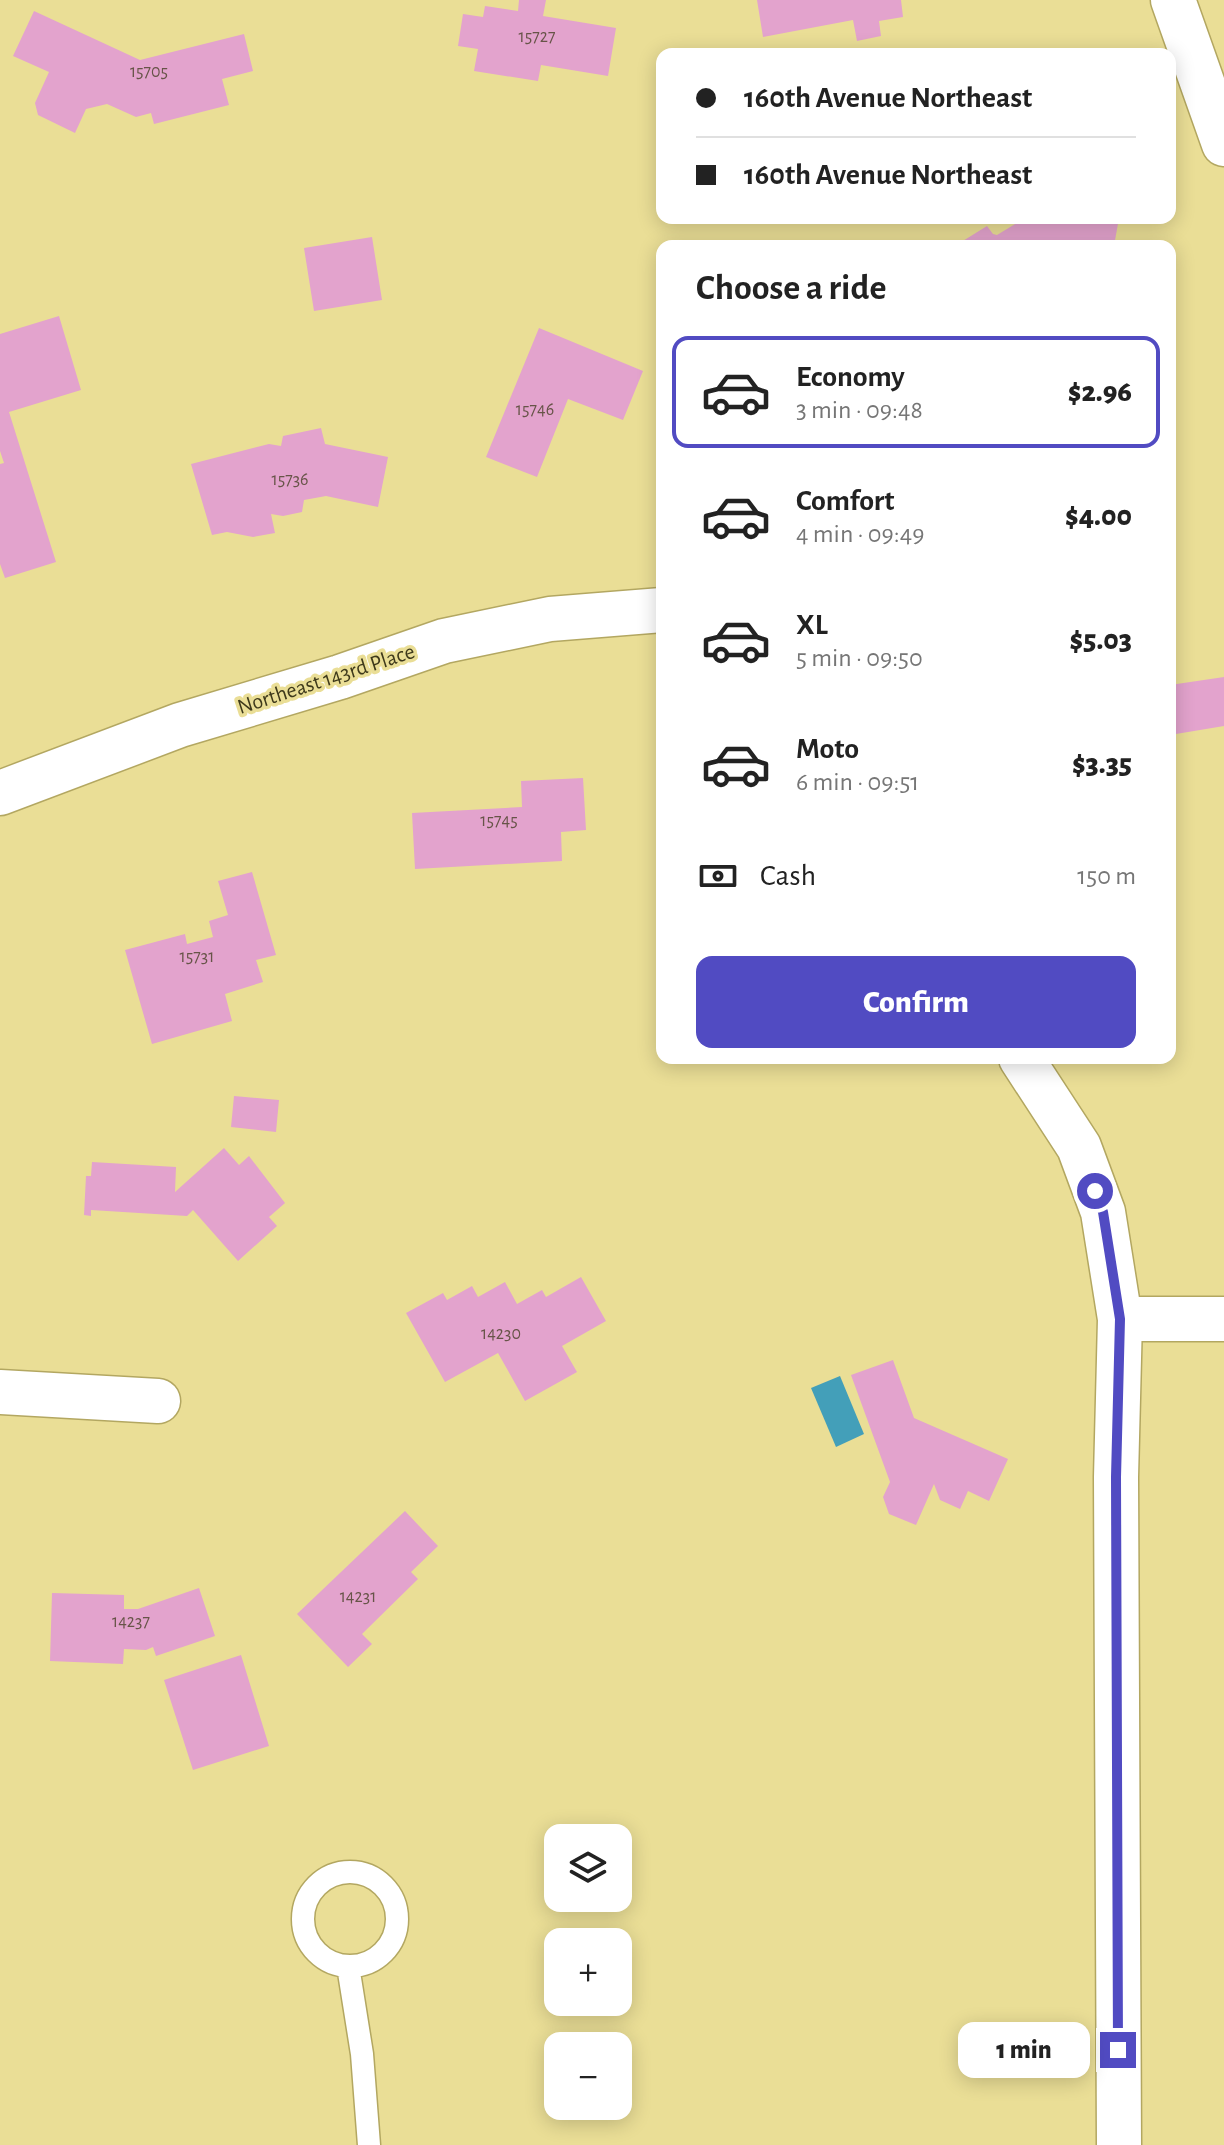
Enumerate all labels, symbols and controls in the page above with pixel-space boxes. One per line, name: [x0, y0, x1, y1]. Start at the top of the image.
house number: 15727: [519, 28, 555, 46]
house number: 15705: [130, 63, 168, 81]
text: 160th Avenue Northeast: [744, 83, 1032, 113]
text: 160th Avenue Northeast: [744, 160, 1032, 190]
text: Choose a ride: [696, 270, 886, 306]
icon: car: [700, 356, 772, 428]
text: Economy: [796, 362, 905, 392]
text: $2.96: [1068, 377, 1132, 407]
text: 3 min · 09:48: [796, 397, 923, 423]
house number: 15746: [516, 401, 554, 419]
house number: 15736: [271, 471, 309, 489]
icon: car: [700, 480, 772, 552]
text: Comfort: [796, 486, 895, 516]
text: $4.00: [1065, 501, 1132, 531]
text: 4 min · 09:49: [796, 521, 924, 547]
icon: car: [700, 604, 772, 676]
text: XL: [796, 610, 828, 640]
text: $5.03: [1070, 625, 1132, 655]
street label: Northeast 143rd Place: [235, 640, 417, 718]
text: 5 min · 09:50: [796, 645, 923, 671]
icon: car: [700, 728, 772, 800]
text: Moto: [796, 734, 859, 764]
text: $3.35: [1072, 749, 1132, 779]
text: 6 min · 09:51: [796, 769, 919, 795]
house number: 15745: [480, 812, 518, 830]
icon: cash: [696, 854, 740, 898]
text: Cash: [760, 861, 816, 891]
text: 150 m: [1077, 863, 1136, 889]
house number: 15731: [180, 948, 214, 966]
button: Confirm: [696, 956, 1136, 1048]
route start: [1077, 1173, 1113, 1209]
house number: 14230: [481, 1325, 521, 1343]
house number: 14231: [340, 1588, 376, 1606]
house number: 14237: [112, 1613, 150, 1631]
map controls: [544, 1824, 632, 2120]
button: layers: [544, 1824, 632, 1912]
button: +: [544, 1928, 632, 2016]
callout: 1 min: [958, 2022, 1090, 2078]
button: −: [544, 2032, 632, 2120]
route end: [1100, 2032, 1136, 2068]
text: 1 min: [996, 2037, 1052, 2063]

